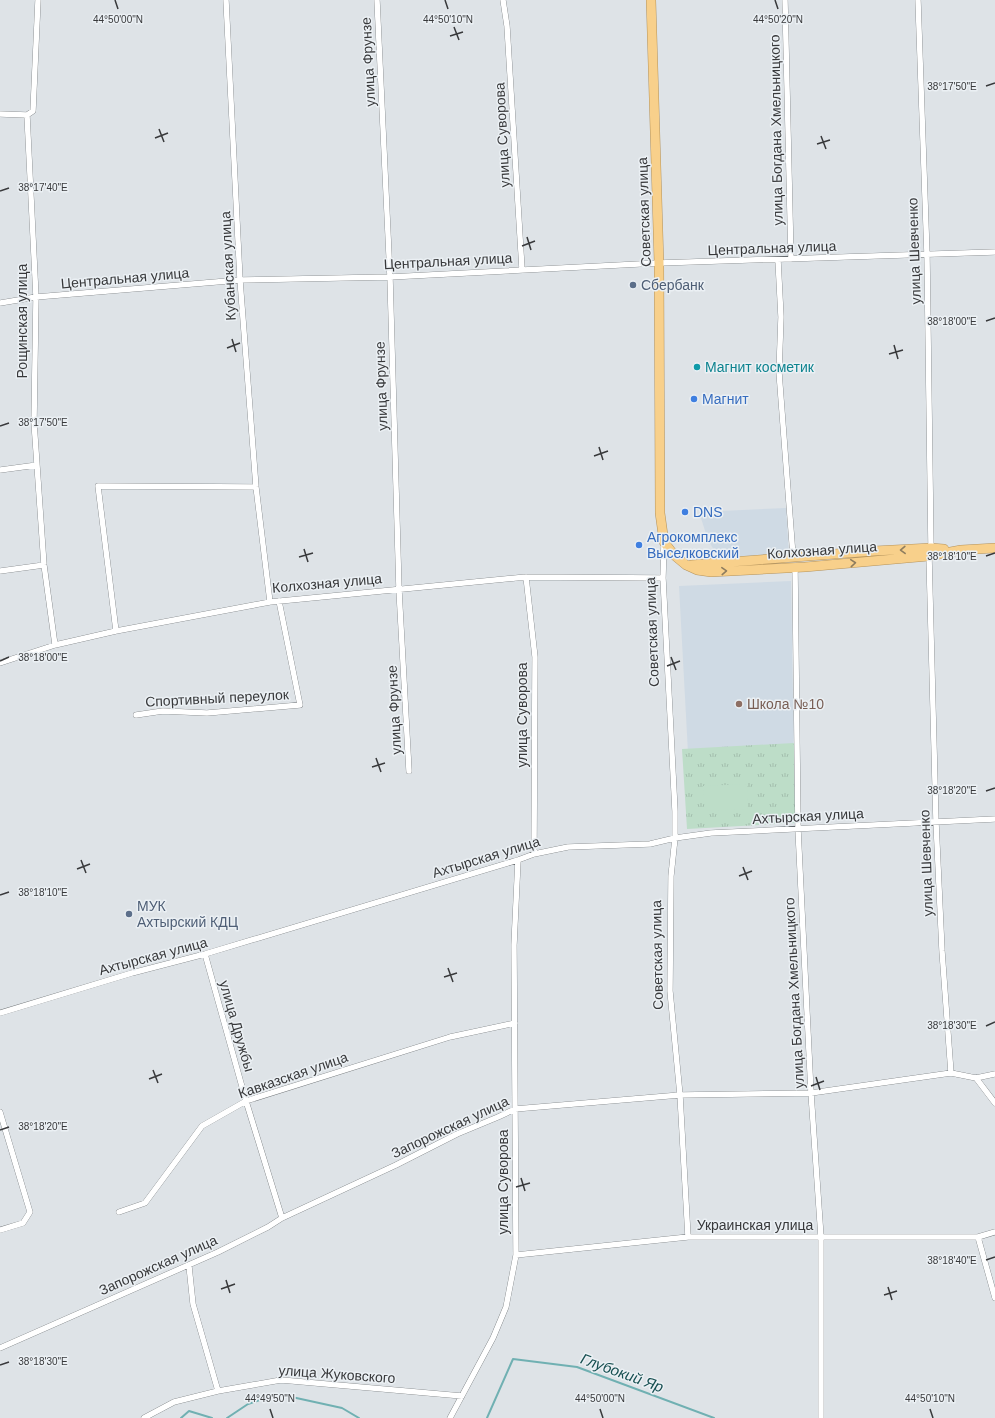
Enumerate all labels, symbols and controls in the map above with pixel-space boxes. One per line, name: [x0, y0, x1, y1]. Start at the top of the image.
text: 44°50'00"N: [93, 14, 143, 25]
text: 44°50'10"N: [423, 14, 473, 25]
text: 44°50'20"N: [753, 14, 803, 25]
street label: улица Фрунзе: [358, 17, 378, 107]
street label: улица Богдана Хмельницкого: [766, 34, 786, 226]
text: 38°17'50"E: [927, 81, 977, 92]
street label: улица Суворова: [491, 82, 513, 188]
street label: Советская улица: [634, 157, 654, 267]
text: 38°17'40"E: [18, 182, 68, 193]
street label: улица Шевченко: [904, 197, 924, 305]
street label: Кубанская улица: [217, 211, 239, 321]
street label: Центральная улица: [707, 238, 837, 258]
street label: Центральная улица: [383, 250, 513, 272]
street label: Рощинская улица: [14, 263, 30, 378]
street label: Центральная улица: [60, 264, 190, 292]
place label: Сбербанк: [641, 277, 705, 293]
marker: Сбербанк: [628, 280, 638, 290]
text: 38°18'00"E: [927, 316, 977, 327]
street label: улица Фрунзе: [371, 341, 391, 431]
place label: Магнит косметик: [705, 359, 815, 375]
marker: Магнит косметик: [692, 362, 702, 372]
place label: Магнит: [702, 391, 749, 407]
marker: Магнит: [689, 394, 699, 404]
text: 38°17'50"E: [18, 417, 68, 428]
place label: DNS: [693, 504, 723, 520]
marker: DNS: [680, 507, 690, 517]
place label: Агрокомплекс Выселковский: [647, 529, 739, 561]
street label: Колхозная улица: [766, 538, 878, 562]
marker: Агрокомплекс Выселковский: [634, 540, 644, 550]
one-way arrow: [900, 545, 906, 554]
text: 38°18'10"E: [927, 551, 977, 562]
one-way arrow: [850, 558, 856, 567]
one-way arrow: [721, 567, 727, 576]
street label: Колхозная улица: [271, 570, 383, 596]
street label: Советская улица: [642, 577, 662, 687]
text: 38°18'00"E: [18, 652, 68, 663]
street label: улица Суворова: [514, 662, 530, 768]
street label: улица Фрунзе: [384, 665, 404, 755]
street label: Спортивный переулок: [145, 686, 290, 710]
place label: Школа №10: [747, 696, 824, 712]
marker: Школа №10: [734, 699, 744, 709]
text: 38°18'20"E: [927, 785, 977, 796]
street label: Ахтырская улица: [752, 805, 864, 827]
street label: улица Шевченко: [916, 809, 936, 917]
street label: Ахтырская улица: [430, 833, 542, 881]
text: 38°18'10"E: [18, 887, 68, 898]
street label: улица Богдана Хмельницкого: [781, 897, 807, 1089]
place label: МУК Ахтырский КДЦ: [137, 898, 239, 930]
street label: Советская улица: [648, 900, 666, 1010]
marker: МУК Ахтырский КДЦ: [124, 909, 134, 919]
street label: Ахтырская улица: [97, 934, 209, 978]
street label: улица Дружбы: [216, 978, 258, 1074]
text: 38°18'30"E: [927, 1020, 977, 1031]
street label: Кавказская улица: [236, 1049, 350, 1101]
street label: Запорожская улица: [389, 1093, 511, 1161]
text: 38°18'20"E: [18, 1121, 68, 1132]
street label: улица Суворова: [495, 1129, 511, 1235]
street label: Украинская улица: [697, 1217, 814, 1233]
street label: Запорожская улица: [96, 1232, 220, 1298]
text: 38°18'40"E: [927, 1255, 977, 1266]
water label: Глубокий Яр: [578, 1350, 666, 1395]
text: 38°18'30"E: [18, 1356, 68, 1367]
street label: улица Жуковского: [278, 1362, 396, 1386]
text: 44°49'50"N: [245, 1393, 295, 1404]
text: 44°50'00"N: [575, 1393, 625, 1404]
text: 44°50'10"N: [905, 1393, 955, 1404]

